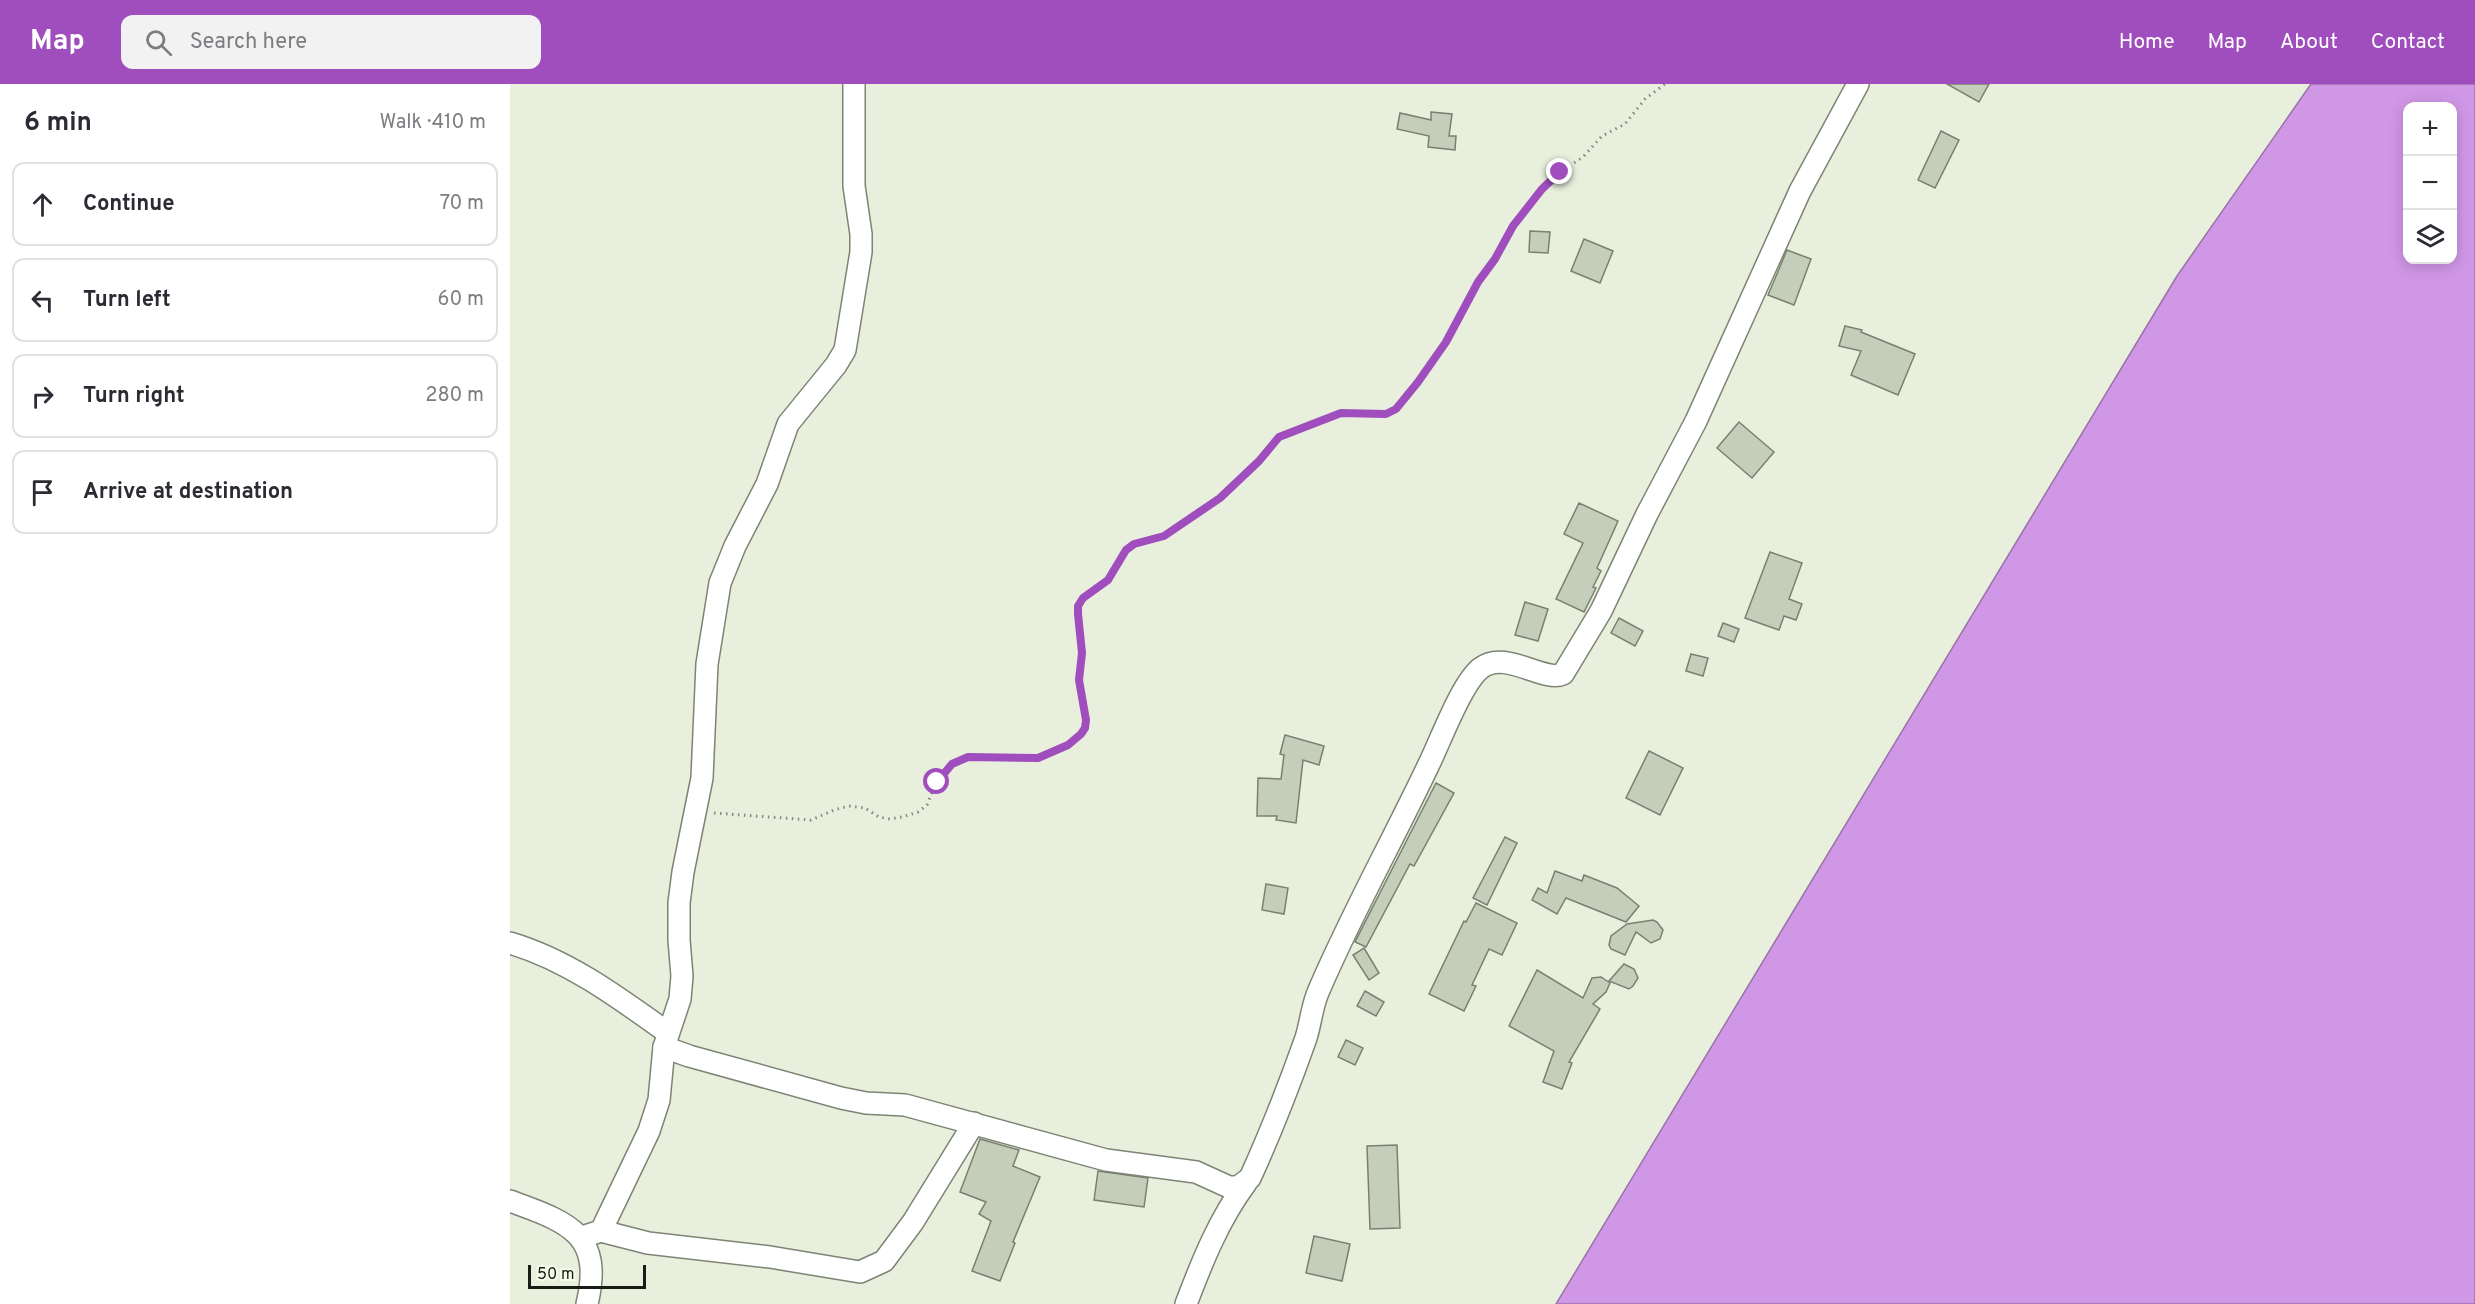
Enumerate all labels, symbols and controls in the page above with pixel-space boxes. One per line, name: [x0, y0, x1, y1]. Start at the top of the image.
search box: [121, 15, 541, 69]
text: Map: [30, 24, 85, 60]
icon: search: [142, 26, 175, 59]
text: Search here: [190, 29, 307, 56]
text: Home: [2119, 29, 2175, 56]
text: Map: [2208, 29, 2247, 56]
text: About: [2280, 29, 2338, 56]
text: Contact: [2371, 29, 2445, 56]
map controls: [2403, 102, 2457, 264]
button: +: [2403, 102, 2457, 156]
text: 6 min: [24, 107, 92, 140]
text: Walk · 410 m: [380, 110, 486, 136]
button: −: [2403, 156, 2457, 210]
route end: [1546, 158, 1572, 184]
icon: ahead: [26, 188, 59, 221]
text: Continue: [83, 191, 174, 218]
text: 70 m: [440, 191, 484, 217]
button: layers: [2403, 210, 2457, 264]
icon: left: [26, 284, 59, 317]
text: Turn left: [83, 287, 171, 314]
text: 60 m: [438, 287, 484, 313]
icon: right: [26, 380, 59, 413]
text: Turn right: [83, 383, 185, 410]
text: 280 m: [425, 383, 484, 409]
icon: arrive: [26, 476, 59, 509]
text: Arrive at destination: [83, 479, 293, 506]
route start: [923, 768, 949, 794]
scale bar: [528, 1262, 646, 1290]
text: 50 m: [537, 1265, 575, 1285]

